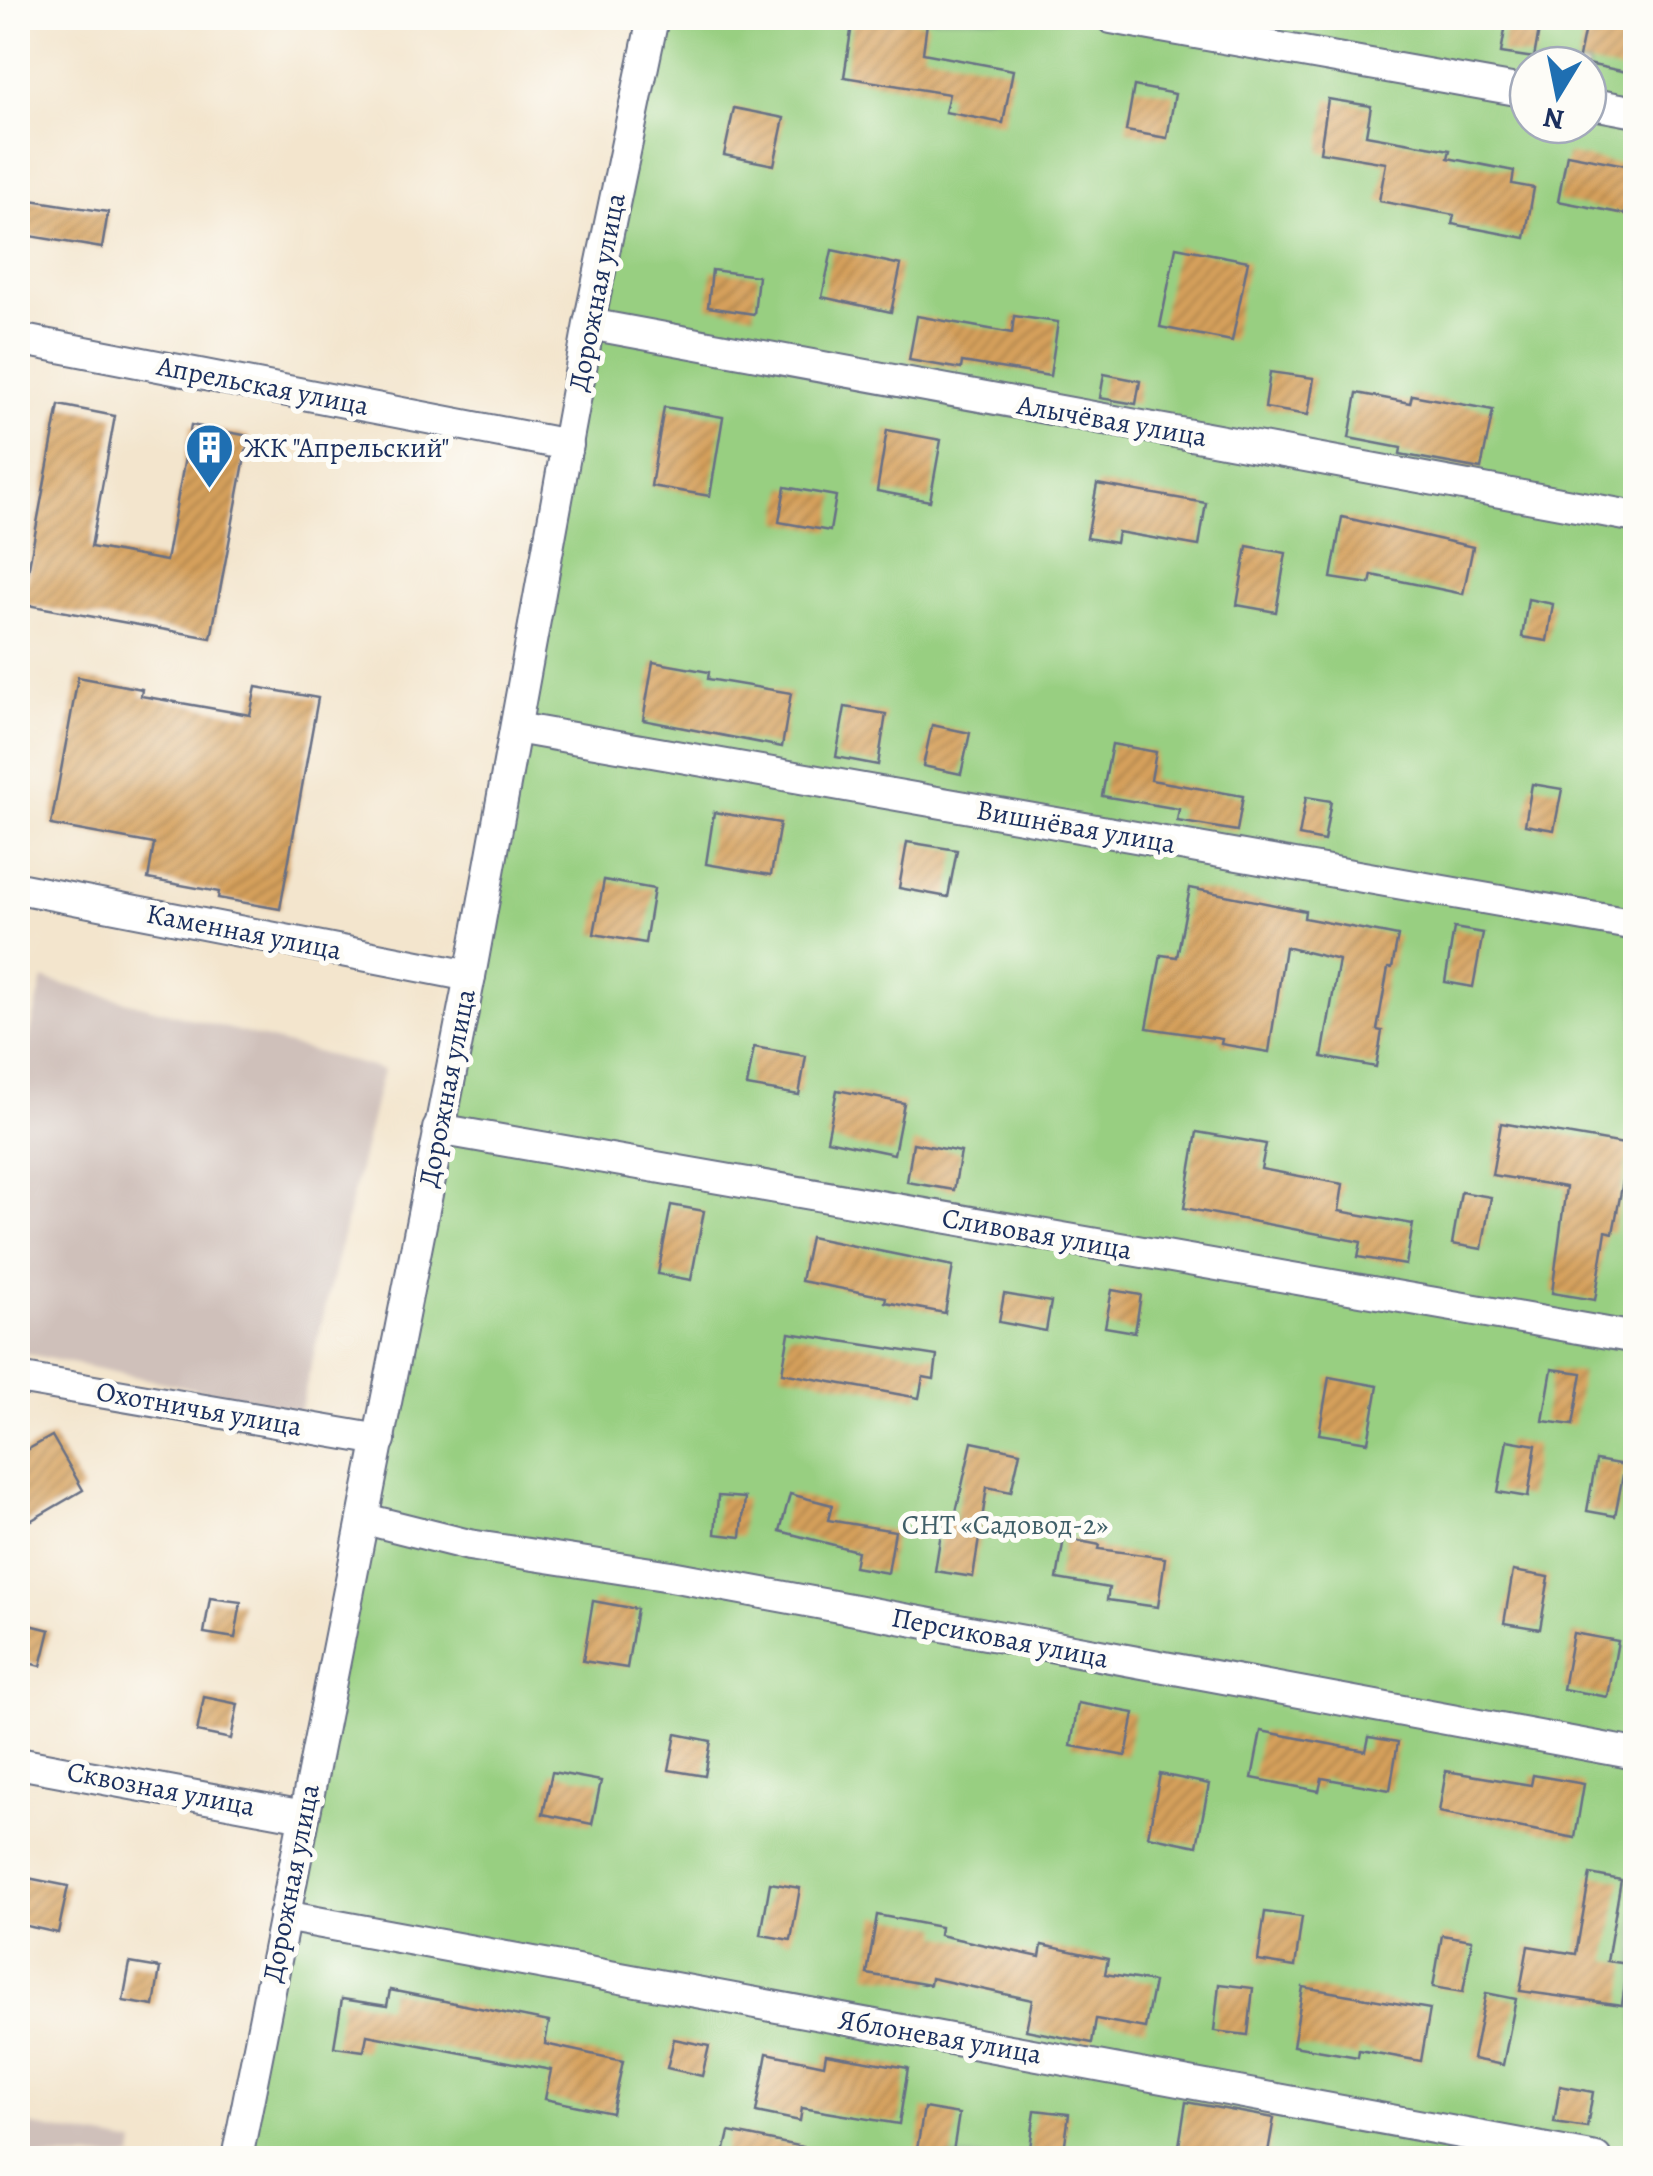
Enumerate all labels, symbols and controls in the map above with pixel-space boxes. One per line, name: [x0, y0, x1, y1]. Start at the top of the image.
north arrow: [1508, 45, 1608, 145]
text: N: [1540, 98, 1567, 139]
street label: Дорожная улица: [559, 190, 635, 394]
street label: Апрельская улица: [153, 347, 372, 425]
street label: Алычёвая улица: [1013, 385, 1210, 456]
building icon: ЖК "Апрельский": [183, 422, 235, 490]
place label: ЖК "Апрельский": [244, 429, 450, 467]
street label: Вишнёвая улица: [973, 791, 1179, 863]
street label: Каменная улица: [143, 894, 345, 970]
street label: Дорожная улица: [409, 986, 485, 1190]
street label: Сливовая улица: [939, 1199, 1135, 1269]
street label: Охотничья улица: [93, 1372, 305, 1446]
park label: СНТ «Садовод-2»: [902, 1506, 1108, 1544]
street label: Персиковая улица: [888, 1598, 1112, 1678]
street label: Сквозная улица: [64, 1752, 258, 1826]
street label: Дорожная улица: [253, 1781, 329, 1985]
street label: Яблоневая улица: [835, 2000, 1045, 2074]

